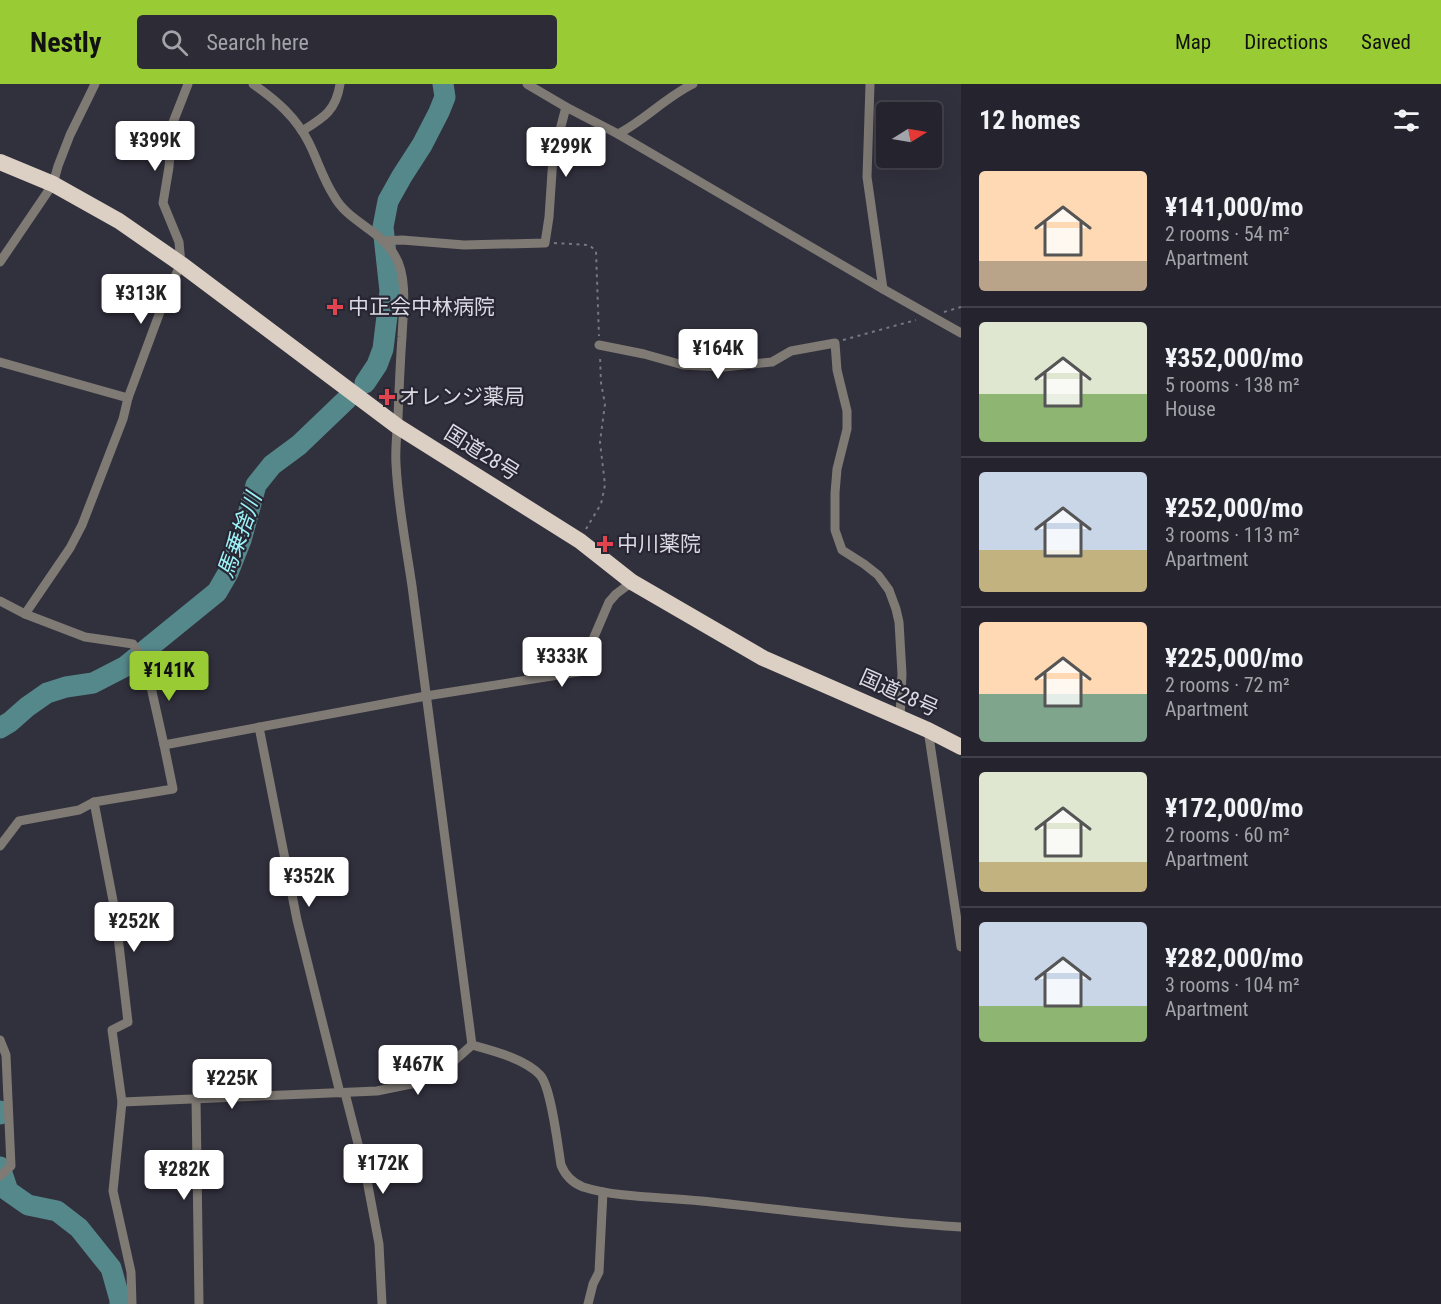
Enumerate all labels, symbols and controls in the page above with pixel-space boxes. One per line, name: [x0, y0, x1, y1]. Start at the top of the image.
search box: [137, 15, 557, 69]
text: Nestly: [30, 26, 101, 59]
icon: search: [158, 26, 191, 59]
text: Search here: [206, 30, 309, 55]
text: Map: [1175, 30, 1211, 54]
text: Directions: [1244, 30, 1328, 54]
text: Saved: [1361, 30, 1411, 54]
north arrow: [876, 102, 942, 168]
map controls: [876, 102, 942, 168]
icon: filters: [1390, 104, 1423, 137]
text: 12 homes: [979, 105, 1081, 135]
pin: ¥399K: [113, 121, 197, 172]
pin: ¥299K: [524, 127, 608, 178]
text: ¥399K: [130, 128, 180, 152]
text: ¥299K: [541, 134, 591, 158]
text: ¥141,000/mo: [1165, 192, 1303, 222]
icon: home: [1027, 195, 1099, 267]
text: 2 rooms · 54 m²: [1165, 222, 1290, 246]
text: Apartment: [1165, 246, 1249, 270]
pin: ¥313K: [99, 274, 183, 325]
text: ¥313K: [116, 281, 166, 305]
place label: 中正会中林病院: [348, 295, 495, 319]
marker: 中正会中林病院: [326, 298, 344, 316]
pin: ¥164K: [676, 329, 760, 380]
text: ¥164K: [693, 336, 743, 360]
text: ¥352,000/mo: [1165, 343, 1303, 373]
icon: home: [1027, 346, 1099, 418]
text: 5 rooms · 138 m²: [1165, 373, 1300, 397]
place label: オレンジ薬局: [399, 385, 525, 409]
marker: オレンジ薬局: [380, 390, 394, 404]
text: House: [1165, 397, 1216, 421]
street label: 国道28号: [440, 421, 524, 485]
water label: 馬乗捨川: [213, 488, 267, 581]
text: ¥252,000/mo: [1165, 493, 1303, 523]
icon: home: [1027, 496, 1099, 568]
text: 3 rooms · 113 m²: [1165, 523, 1300, 547]
place label: 中川薬院: [617, 532, 701, 556]
marker: 中川薬院: [598, 537, 612, 551]
text: Apartment: [1165, 547, 1249, 571]
pin: ¥333K: [520, 637, 604, 688]
text: ¥225,000/mo: [1165, 643, 1303, 673]
text: ¥333K: [537, 644, 587, 668]
icon: home: [1027, 646, 1099, 718]
pin: ¥141K: [127, 651, 211, 702]
text: ¥141K: [144, 658, 194, 682]
street label: 国道28号: [856, 665, 942, 721]
text: 2 rooms · 72 m²: [1165, 673, 1290, 697]
text: Apartment: [1165, 697, 1249, 721]
text: ¥172,000/mo: [1165, 793, 1303, 823]
icon: home: [1027, 796, 1099, 868]
text: 2 rooms · 60 m²: [1165, 823, 1290, 847]
text: Apartment: [1165, 847, 1249, 871]
pin: ¥352K: [267, 857, 351, 908]
text: ¥352K: [284, 864, 334, 888]
pin: ¥252K: [92, 902, 176, 953]
text: ¥252K: [109, 909, 159, 933]
text: ¥282,000/mo: [1165, 943, 1303, 973]
icon: home: [1027, 946, 1099, 1018]
text: 3 rooms · 104 m²: [1165, 973, 1300, 997]
text: Apartment: [1165, 997, 1249, 1021]
pin: ¥467K: [376, 1045, 460, 1096]
text: ¥467K: [393, 1052, 443, 1076]
pin: ¥225K: [190, 1059, 274, 1110]
text: ¥225K: [207, 1066, 257, 1090]
pin: ¥172K: [341, 1144, 425, 1195]
pin: ¥282K: [142, 1150, 226, 1201]
text: ¥172K: [358, 1151, 408, 1175]
text: ¥282K: [159, 1157, 209, 1181]

